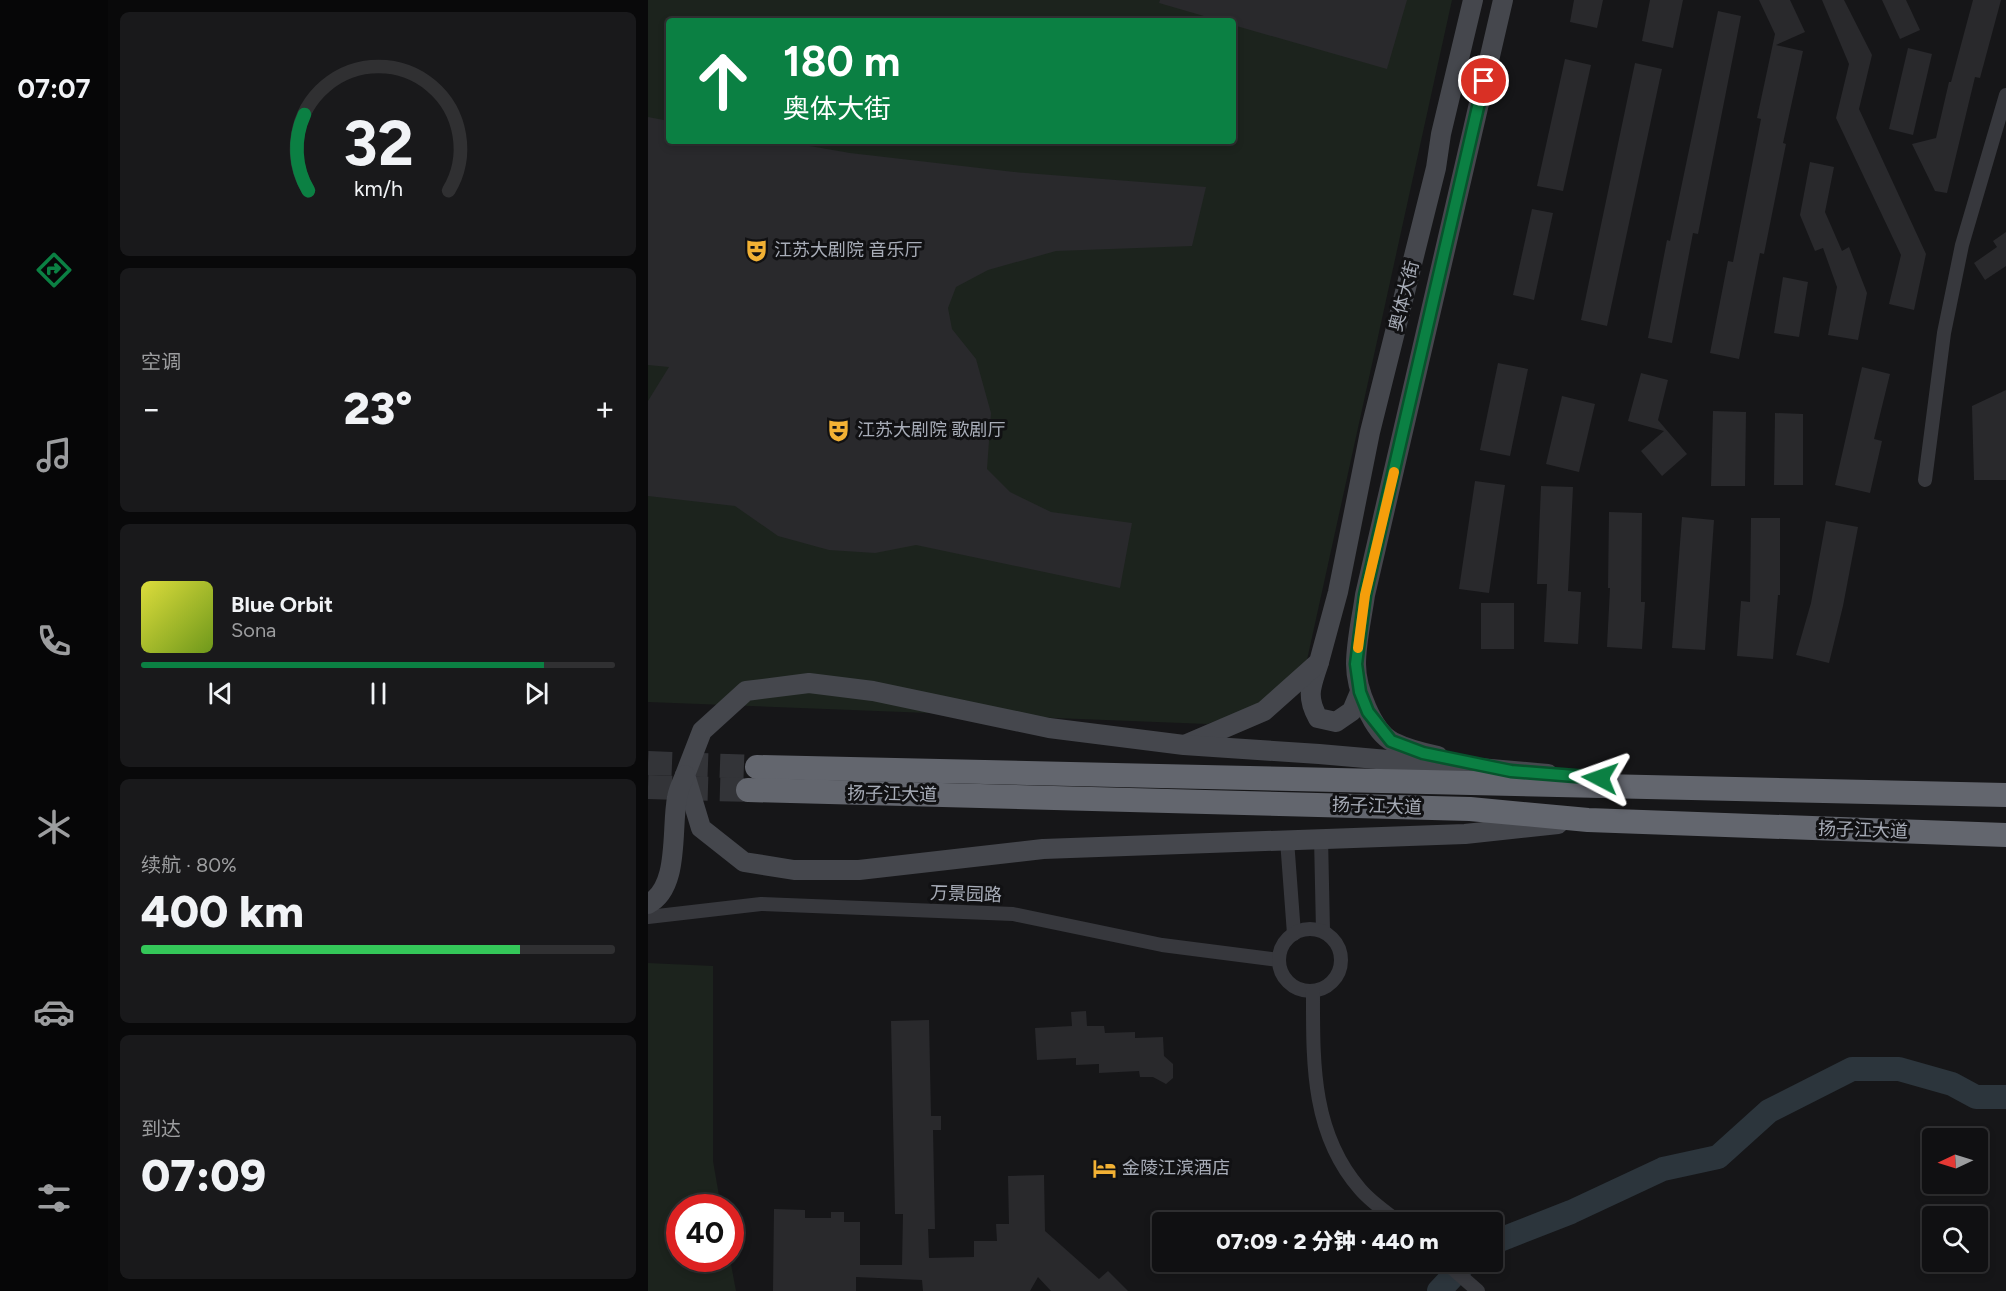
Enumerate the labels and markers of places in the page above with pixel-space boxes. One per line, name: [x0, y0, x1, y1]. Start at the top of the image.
pin: [1458, 55, 1509, 106]
theatre icon: 江苏大剧院 音乐厅: [743, 237, 769, 263]
place label: 江苏大剧院 音乐厅: [774, 239, 922, 261]
theatre icon: 江苏大剧院 歌剧厅: [826, 417, 852, 443]
place label: 江苏大剧院 歌剧厅: [857, 419, 1005, 441]
hotel icon: 金陵江滨酒店: [1091, 1155, 1117, 1181]
place label: 金陵江滨酒店: [1122, 1157, 1230, 1179]

